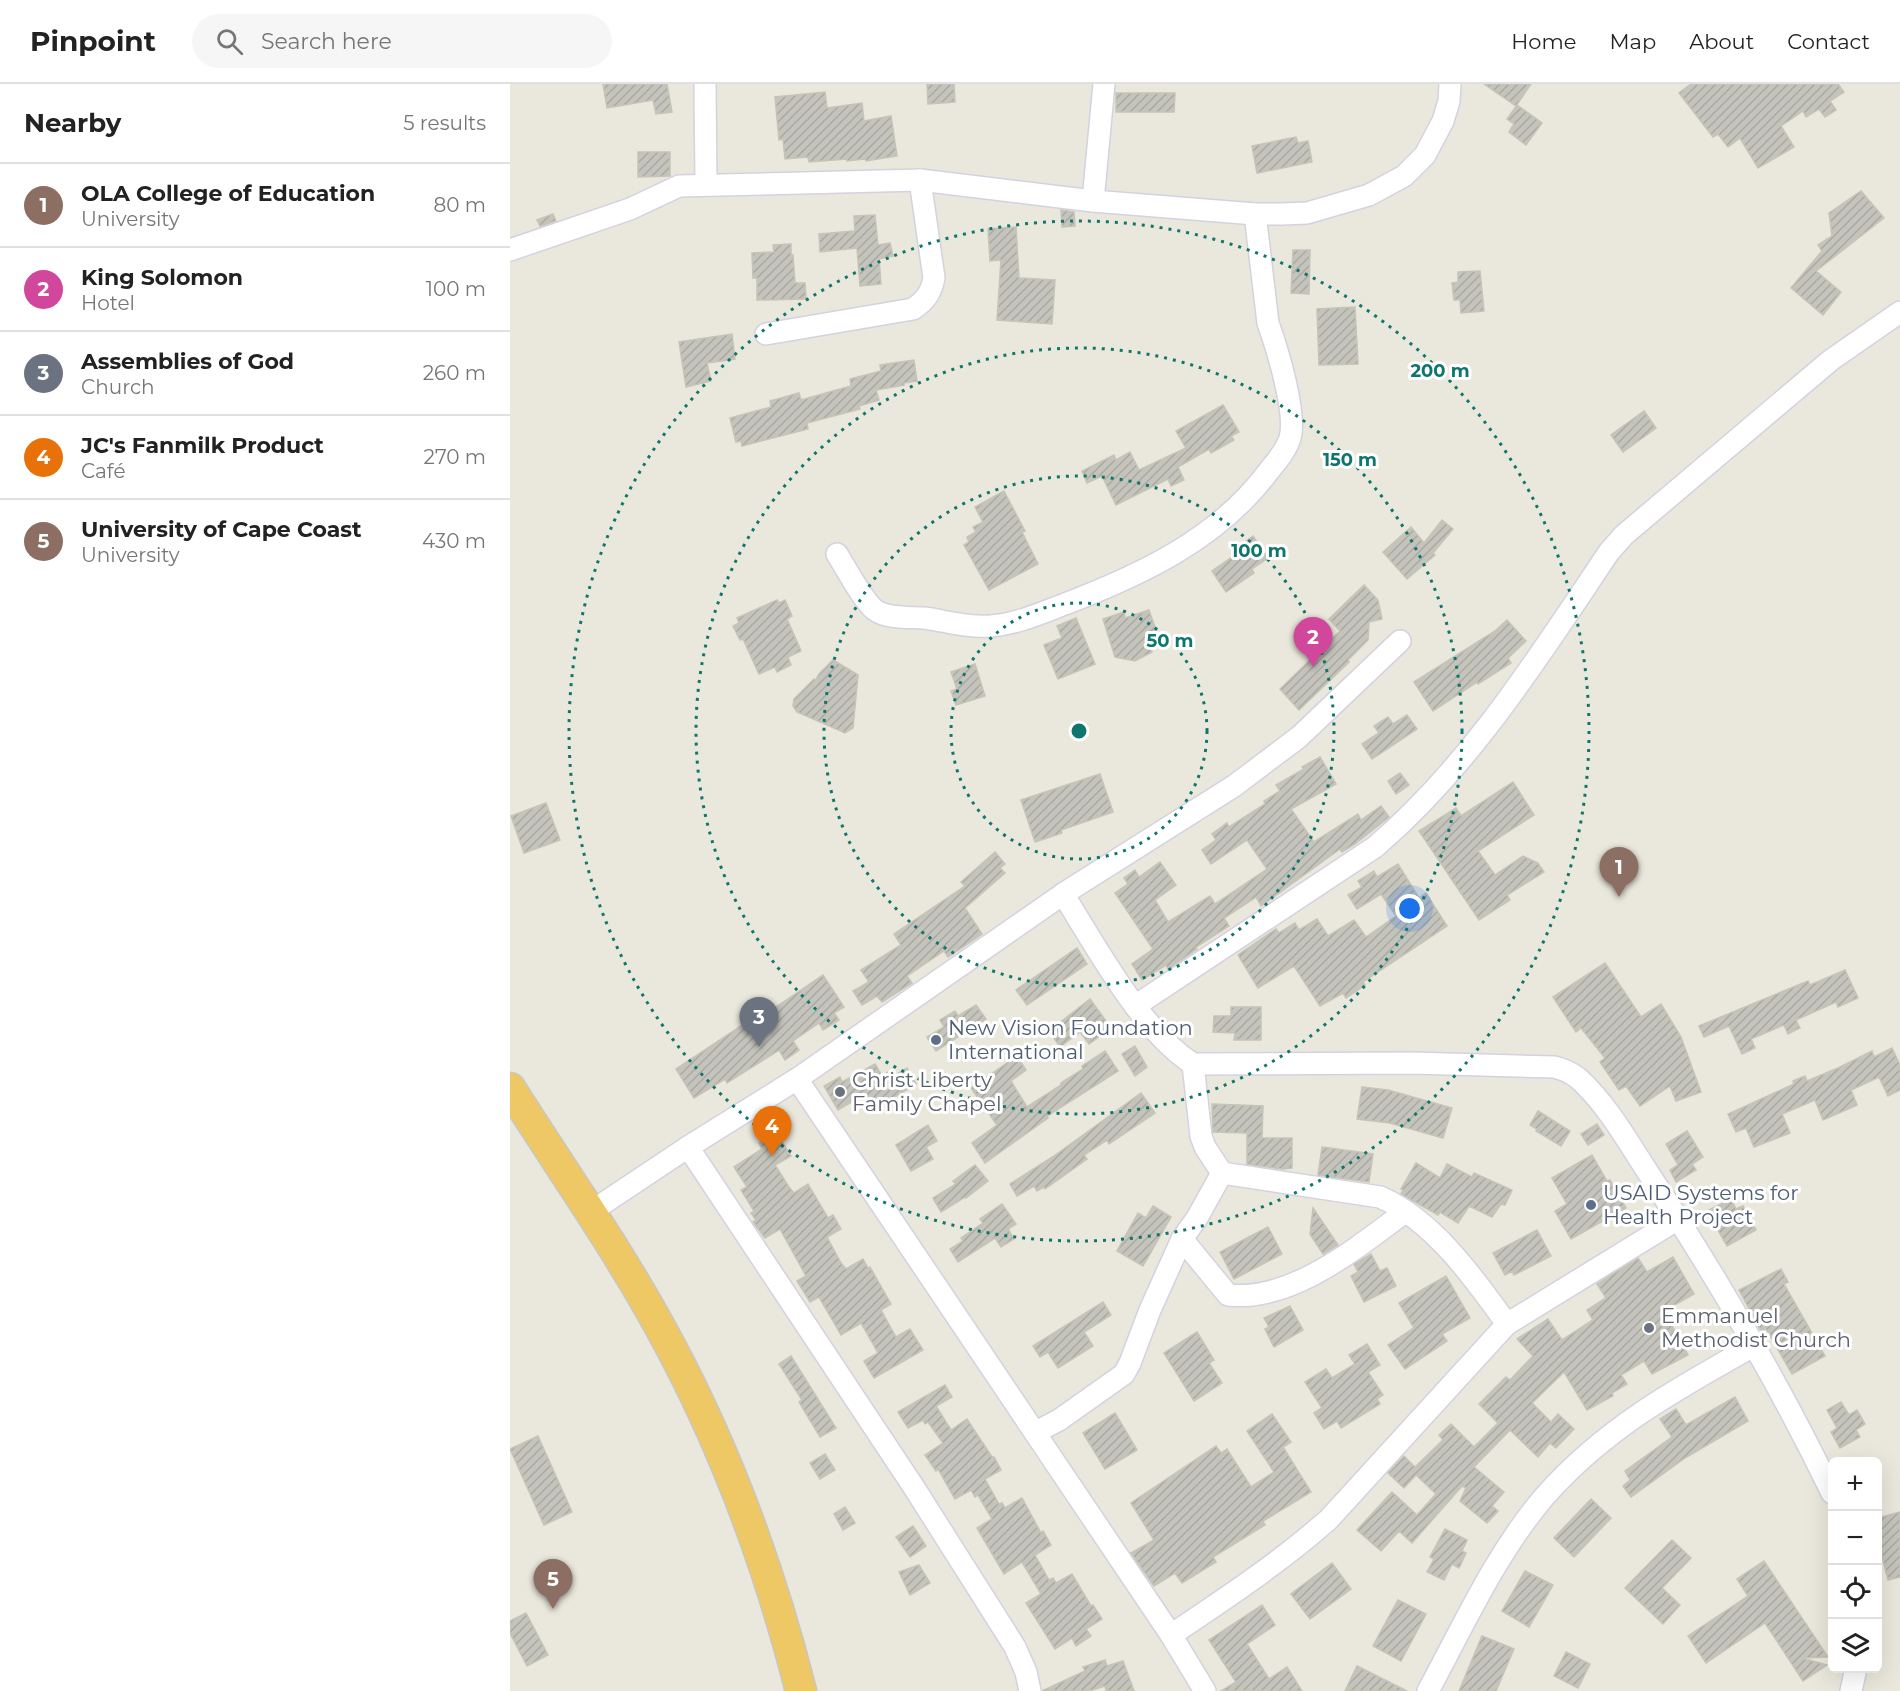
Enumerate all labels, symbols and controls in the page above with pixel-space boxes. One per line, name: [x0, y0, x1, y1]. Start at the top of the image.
search box: [192, 14, 612, 68]
text: Pinpoint: [30, 24, 156, 58]
icon: search: [213, 25, 246, 58]
text: Search here: [261, 28, 392, 55]
text: Home: [1511, 29, 1576, 54]
text: Map: [1609, 29, 1656, 54]
text: About: [1689, 29, 1754, 54]
text: Contact: [1787, 29, 1870, 54]
text: Nearby: [24, 107, 121, 139]
text: 5 results: [403, 111, 486, 135]
text: OLA College of Education: [81, 180, 375, 207]
text: 1: [40, 193, 47, 217]
text: 80 m: [434, 193, 486, 217]
text: University: [81, 207, 180, 231]
text: King Solomon: [81, 264, 243, 291]
text: 2: [38, 277, 49, 301]
text: 100 m: [426, 277, 486, 301]
text: Hotel: [81, 291, 135, 315]
text: Assemblies of God: [81, 348, 294, 375]
text: 200 m: [1410, 360, 1470, 382]
text: 3: [38, 361, 49, 385]
text: 260 m: [423, 361, 486, 385]
text: Church: [81, 375, 155, 399]
text: JC's Fanmilk Product: [81, 432, 324, 459]
text: 4: [37, 445, 50, 469]
text: 270 m: [424, 445, 486, 469]
text: 150 m: [1323, 449, 1377, 471]
text: Café: [81, 459, 126, 483]
text: University of Cape Coast: [81, 516, 362, 543]
text: 5: [38, 529, 49, 553]
text: 430 m: [422, 529, 486, 553]
text: 100 m: [1231, 540, 1287, 562]
text: University: [81, 543, 180, 567]
pin: 2: [1294, 618, 1332, 667]
text: 50 m: [1147, 630, 1193, 652]
centre of rings: [1069, 721, 1089, 741]
pin: 1: [1600, 848, 1638, 897]
your location: [1395, 894, 1424, 923]
pin: 3: [740, 998, 778, 1047]
place label: New Vision Foundation International: [948, 1015, 1193, 1064]
marker: New Vision Foundation International: [929, 1033, 943, 1047]
place label: Christ Liberty Family Chapel: [852, 1067, 1002, 1116]
marker: Christ Liberty Family Chapel: [833, 1085, 847, 1099]
pin: 4: [752, 1106, 792, 1156]
place label: USAID Systems for Health Project: [1603, 1180, 1799, 1229]
marker: USAID Systems for Health Project: [1584, 1198, 1598, 1212]
place label: Emmanuel Methodist Church: [1661, 1303, 1851, 1352]
marker: Emmanuel Methodist Church: [1642, 1321, 1656, 1335]
map controls: [1828, 1457, 1882, 1673]
button: +: [1828, 1457, 1882, 1511]
button: −: [1828, 1511, 1882, 1565]
pin: 5: [534, 1560, 573, 1609]
button: locate: [1828, 1565, 1882, 1619]
button: layers: [1828, 1619, 1882, 1673]

